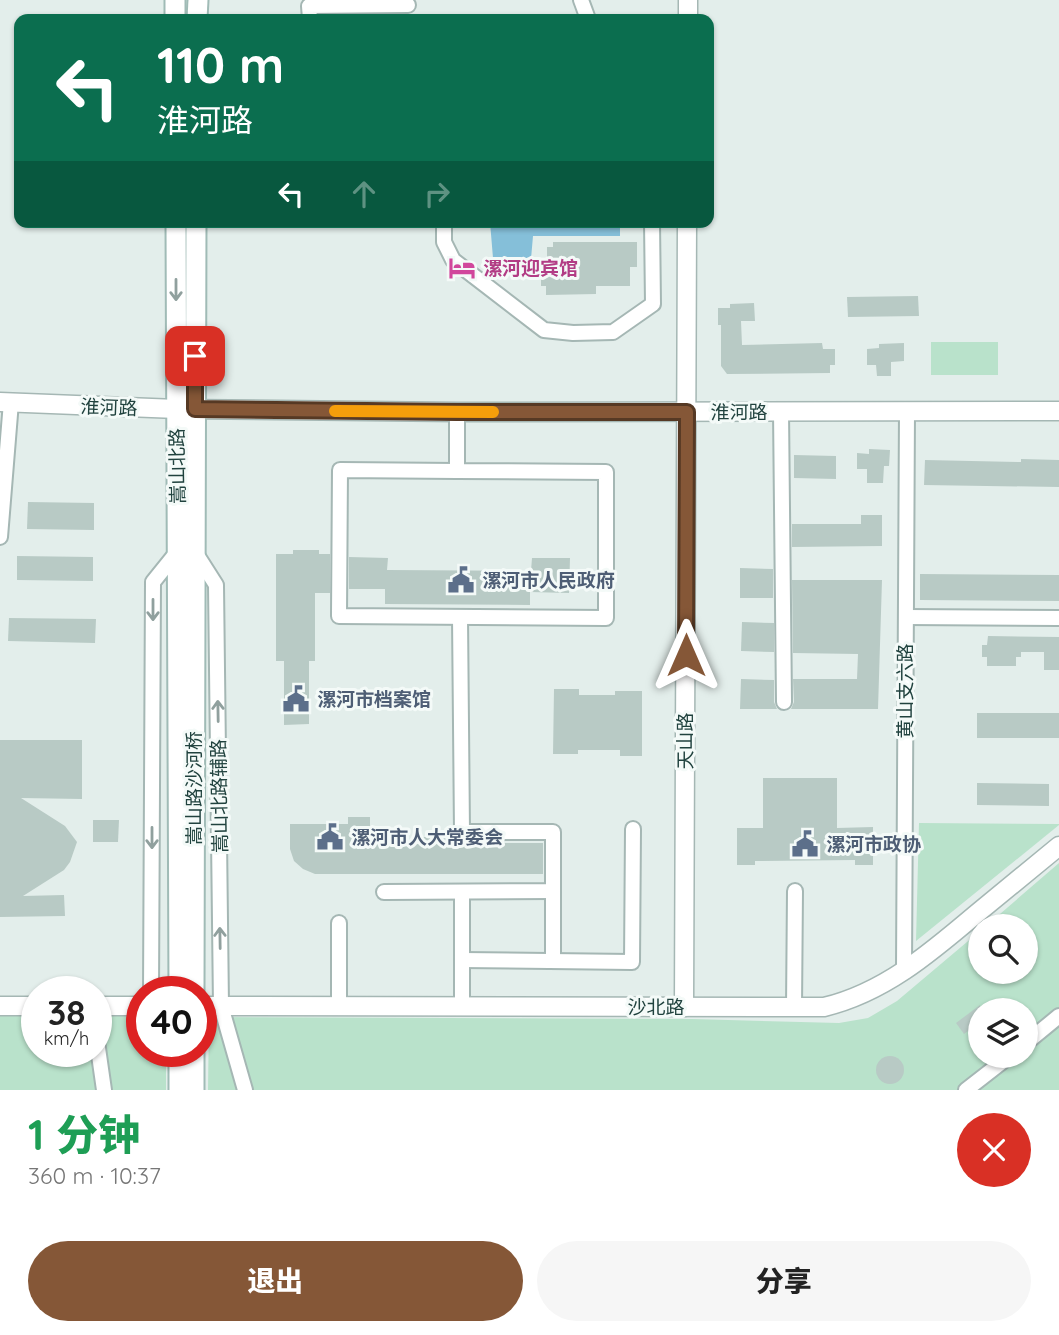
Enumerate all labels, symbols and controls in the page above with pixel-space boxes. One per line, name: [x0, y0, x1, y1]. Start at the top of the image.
text: 110 m: [157, 34, 284, 95]
icon: left: [42, 42, 133, 133]
text: 淮河路: [157, 100, 253, 140]
icon: left: [272, 175, 310, 213]
icon: ahead: [345, 175, 383, 213]
icon: right: [418, 175, 456, 213]
hotel icon: 漯河迎宾馆: [447, 253, 477, 283]
place label: 漯河迎宾馆: [483, 256, 578, 280]
one-way arrow: [169, 279, 183, 302]
pin: [165, 326, 225, 386]
icon: arrive: [176, 337, 214, 375]
street label: 淮河路: [80, 394, 138, 420]
street label: 淮河路: [710, 400, 768, 424]
street label: 嵩山北路: [164, 428, 190, 504]
public building icon: 漯河市人民政府: [446, 565, 476, 595]
place label: 漯河市人民政府: [482, 568, 615, 592]
one-way arrow: [146, 599, 160, 622]
position arrow: [649, 618, 723, 692]
street label: 黄山支六路: [893, 643, 917, 739]
public building icon: 漯河市档案馆: [281, 684, 311, 714]
place label: 漯河市档案馆: [317, 687, 431, 711]
one-way arrow: [211, 699, 224, 722]
street label: 天山路: [673, 712, 697, 770]
street label: 嵩山路沙河桥: [182, 731, 206, 845]
street label: 嵩山北路辅路: [206, 739, 232, 853]
public building icon: 漯河市人大常委会: [315, 822, 345, 852]
place label: 漯河市人大常委会: [351, 825, 503, 849]
one-way arrow: [145, 826, 159, 849]
public building icon: 漯河市政协: [790, 829, 820, 859]
place label: 漯河市政协: [826, 832, 921, 856]
map controls: [968, 914, 1038, 1068]
button: search: [968, 914, 1038, 984]
one-way arrow: [213, 927, 227, 950]
speed limit sign: 40: [126, 976, 217, 1067]
text: 38: [48, 990, 85, 1034]
street label: 沙北路: [627, 995, 685, 1019]
button: layers: [968, 998, 1038, 1068]
text: km/h: [44, 1027, 89, 1050]
text: 1 分钟: [28, 1108, 140, 1161]
button: close: [957, 1113, 1031, 1187]
text: 360 m · 10:37: [28, 1161, 161, 1190]
button: 退出: [28, 1241, 523, 1321]
button: 分享: [537, 1241, 1031, 1321]

